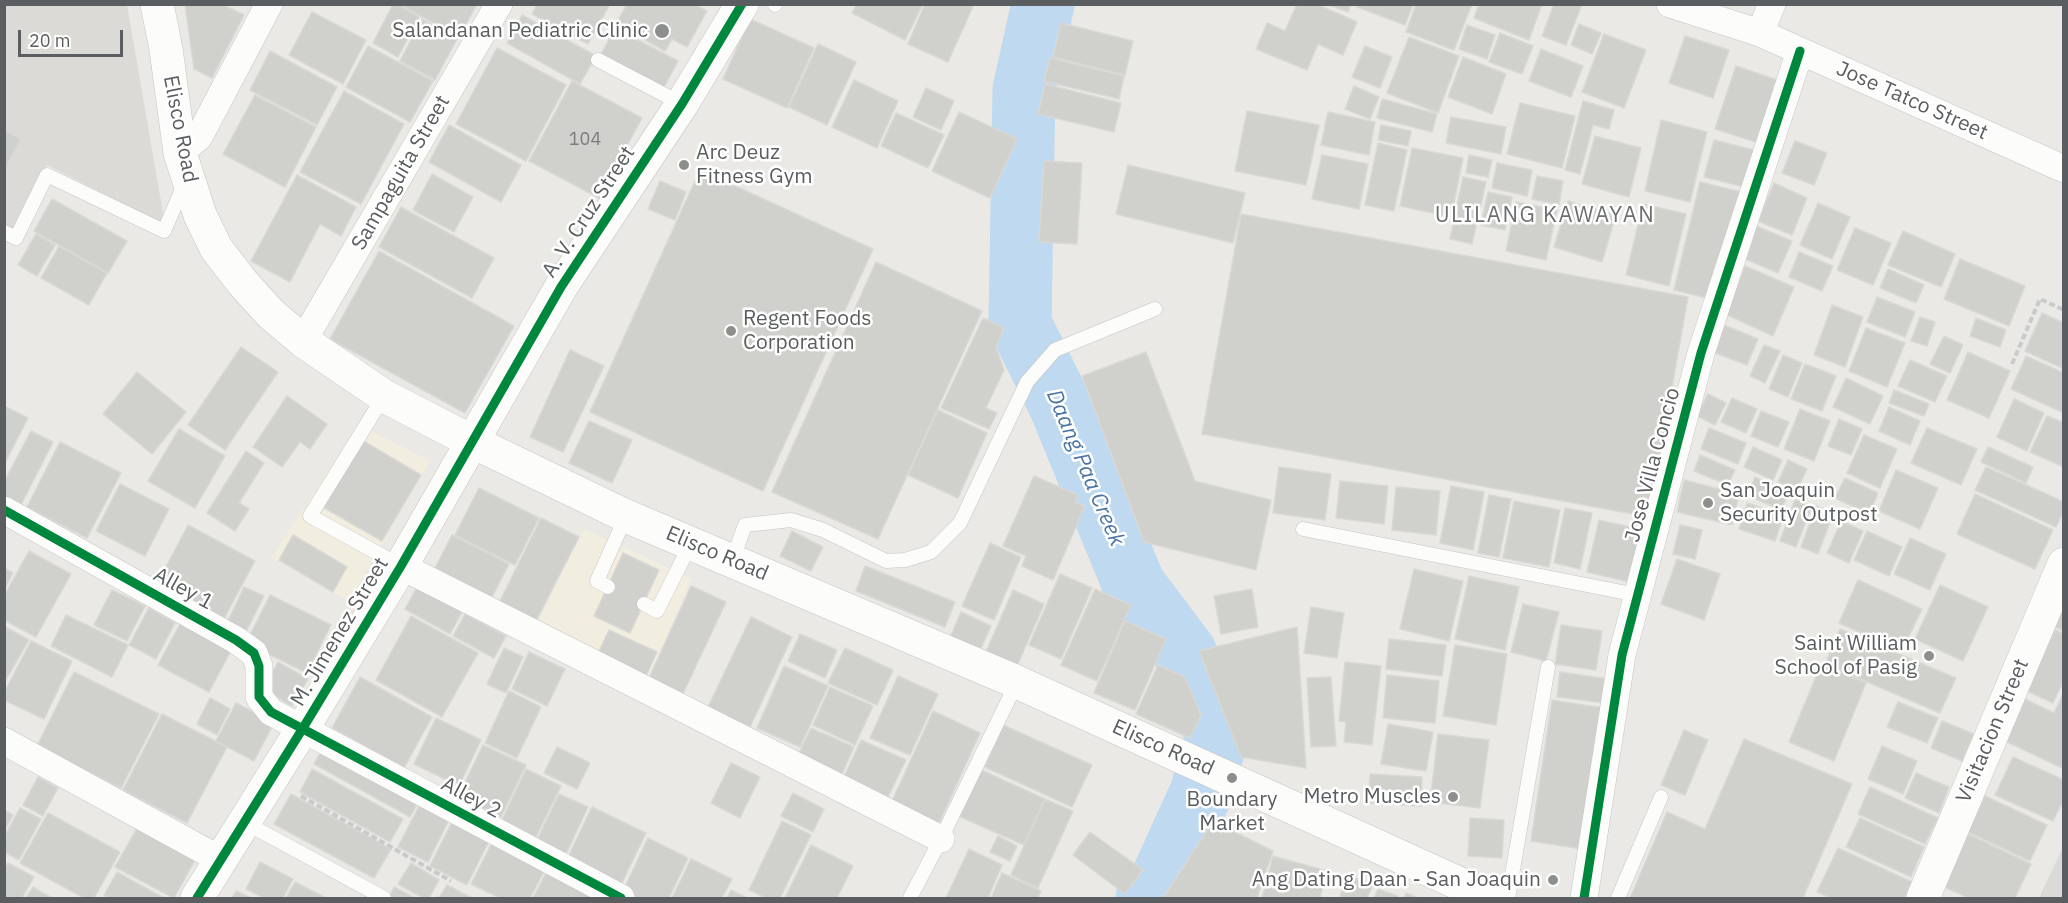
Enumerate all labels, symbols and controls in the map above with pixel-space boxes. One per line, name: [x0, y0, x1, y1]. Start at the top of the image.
scale bar: [21, 18, 126, 56]
place label: Salandanan Pediatric Clinic: [392, 18, 648, 44]
marker: Salandanan Pediatric Clinic: [653, 22, 671, 40]
text: 20 m: [29, 29, 71, 52]
street label: Jose Tatco Street: [1832, 56, 1992, 146]
street label: Elisco Road: [157, 73, 203, 185]
street label: Sampaguita Street: [346, 91, 456, 255]
house number: 104: [569, 129, 601, 151]
place label: Arc Deuz Fitness Gym: [696, 140, 813, 190]
street label: A. V. Cruz Street: [537, 142, 641, 282]
marker: Arc Deuz Fitness Gym: [677, 158, 691, 172]
district label: ULILANG KAWAYAN: [1435, 203, 1655, 229]
place label: Regent Foods Corporation: [743, 306, 872, 356]
marker: Regent Foods Corporation: [724, 324, 738, 338]
street label: Jose Villa Concio: [1620, 385, 1686, 545]
water label: Daang Paa Creek: [1040, 386, 1130, 550]
place label: San Joaquin Security Outpost: [1720, 478, 1878, 528]
marker: San Joaquin Security Outpost: [1701, 496, 1715, 510]
street label: Elisco Road: [662, 521, 772, 587]
street label: M. Jimenez Street: [286, 553, 394, 711]
street label: Alley 1: [149, 562, 217, 616]
place label: Saint William School of Pasig: [1774, 631, 1917, 681]
marker: Saint William School of Pasig: [1922, 649, 1936, 663]
street label: Visitacion Street: [1951, 655, 2035, 807]
street label: Elisco Road: [1108, 714, 1218, 782]
marker: Boundary Market: [1225, 771, 1239, 785]
street label: Alley 2: [437, 772, 505, 824]
place label: Metro Muscles: [1303, 784, 1441, 810]
place label: Boundary Market: [1186, 787, 1278, 837]
marker: Metro Muscles: [1446, 790, 1460, 804]
place label: Ang Dating Daan - San Joaquin: [1252, 867, 1541, 893]
marker: Ang Dating Daan - San Joaquin: [1546, 873, 1560, 887]

